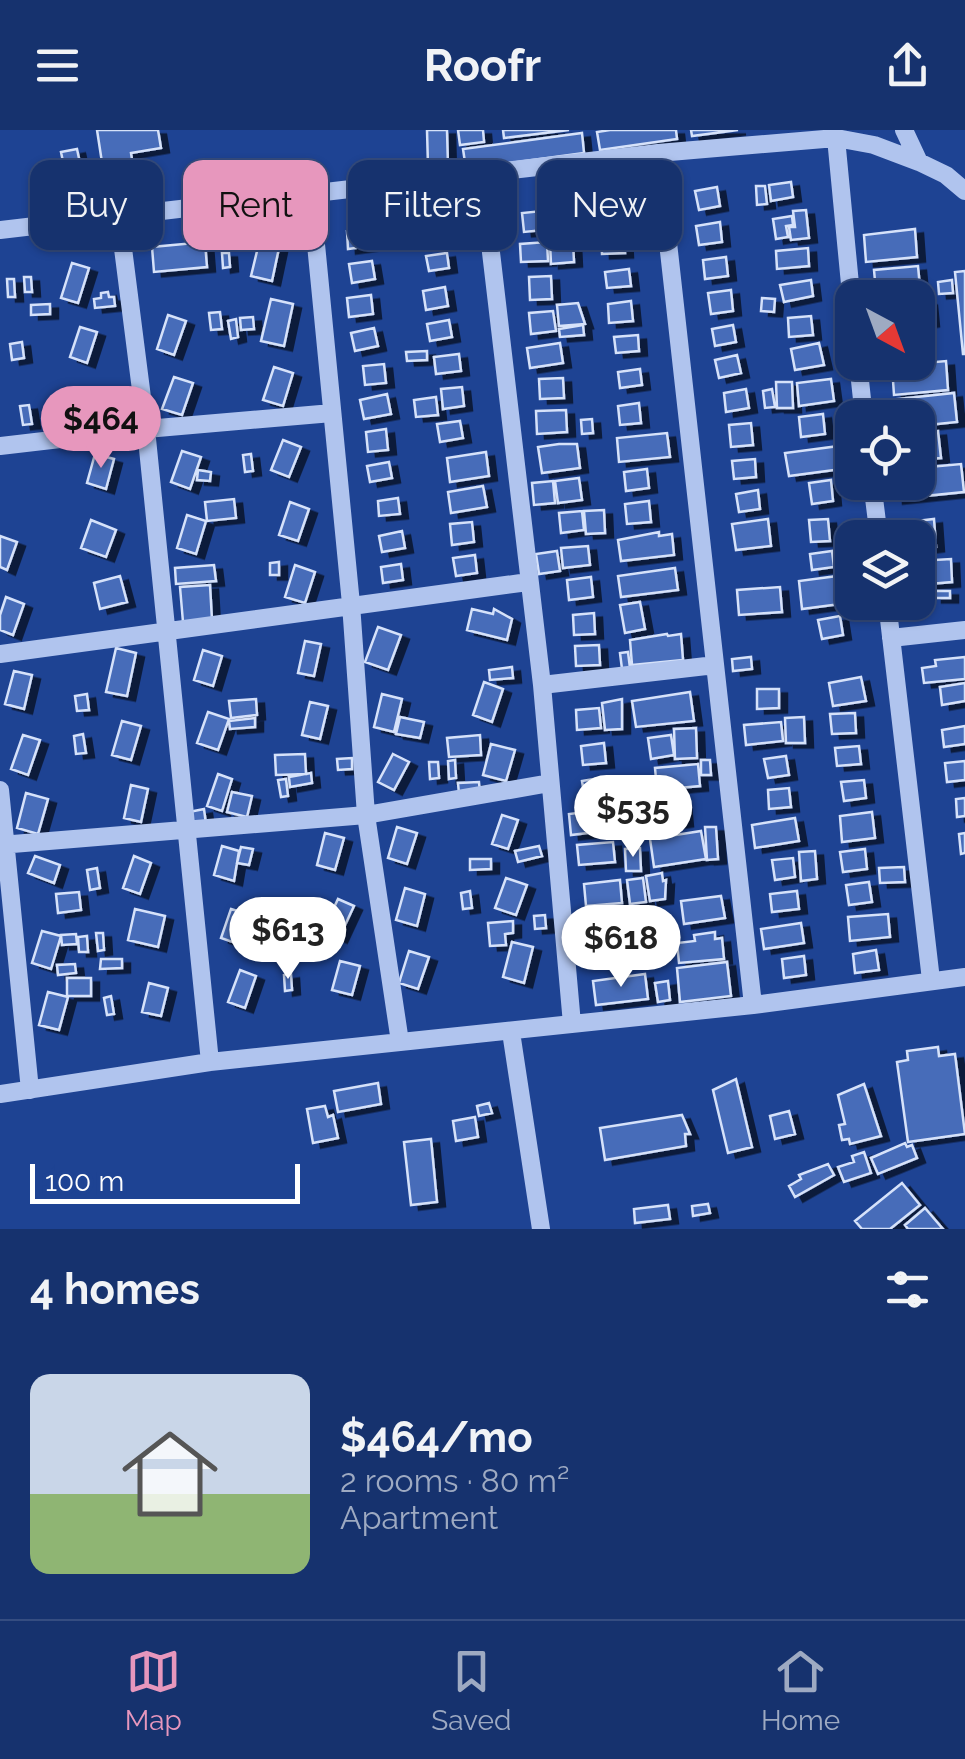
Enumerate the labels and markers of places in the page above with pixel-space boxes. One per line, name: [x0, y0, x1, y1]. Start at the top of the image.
pin: $464: [42, 386, 160, 471]
pin: $535: [574, 775, 692, 860]
pin: $613: [229, 897, 347, 982]
pin: $618: [562, 905, 680, 990]

